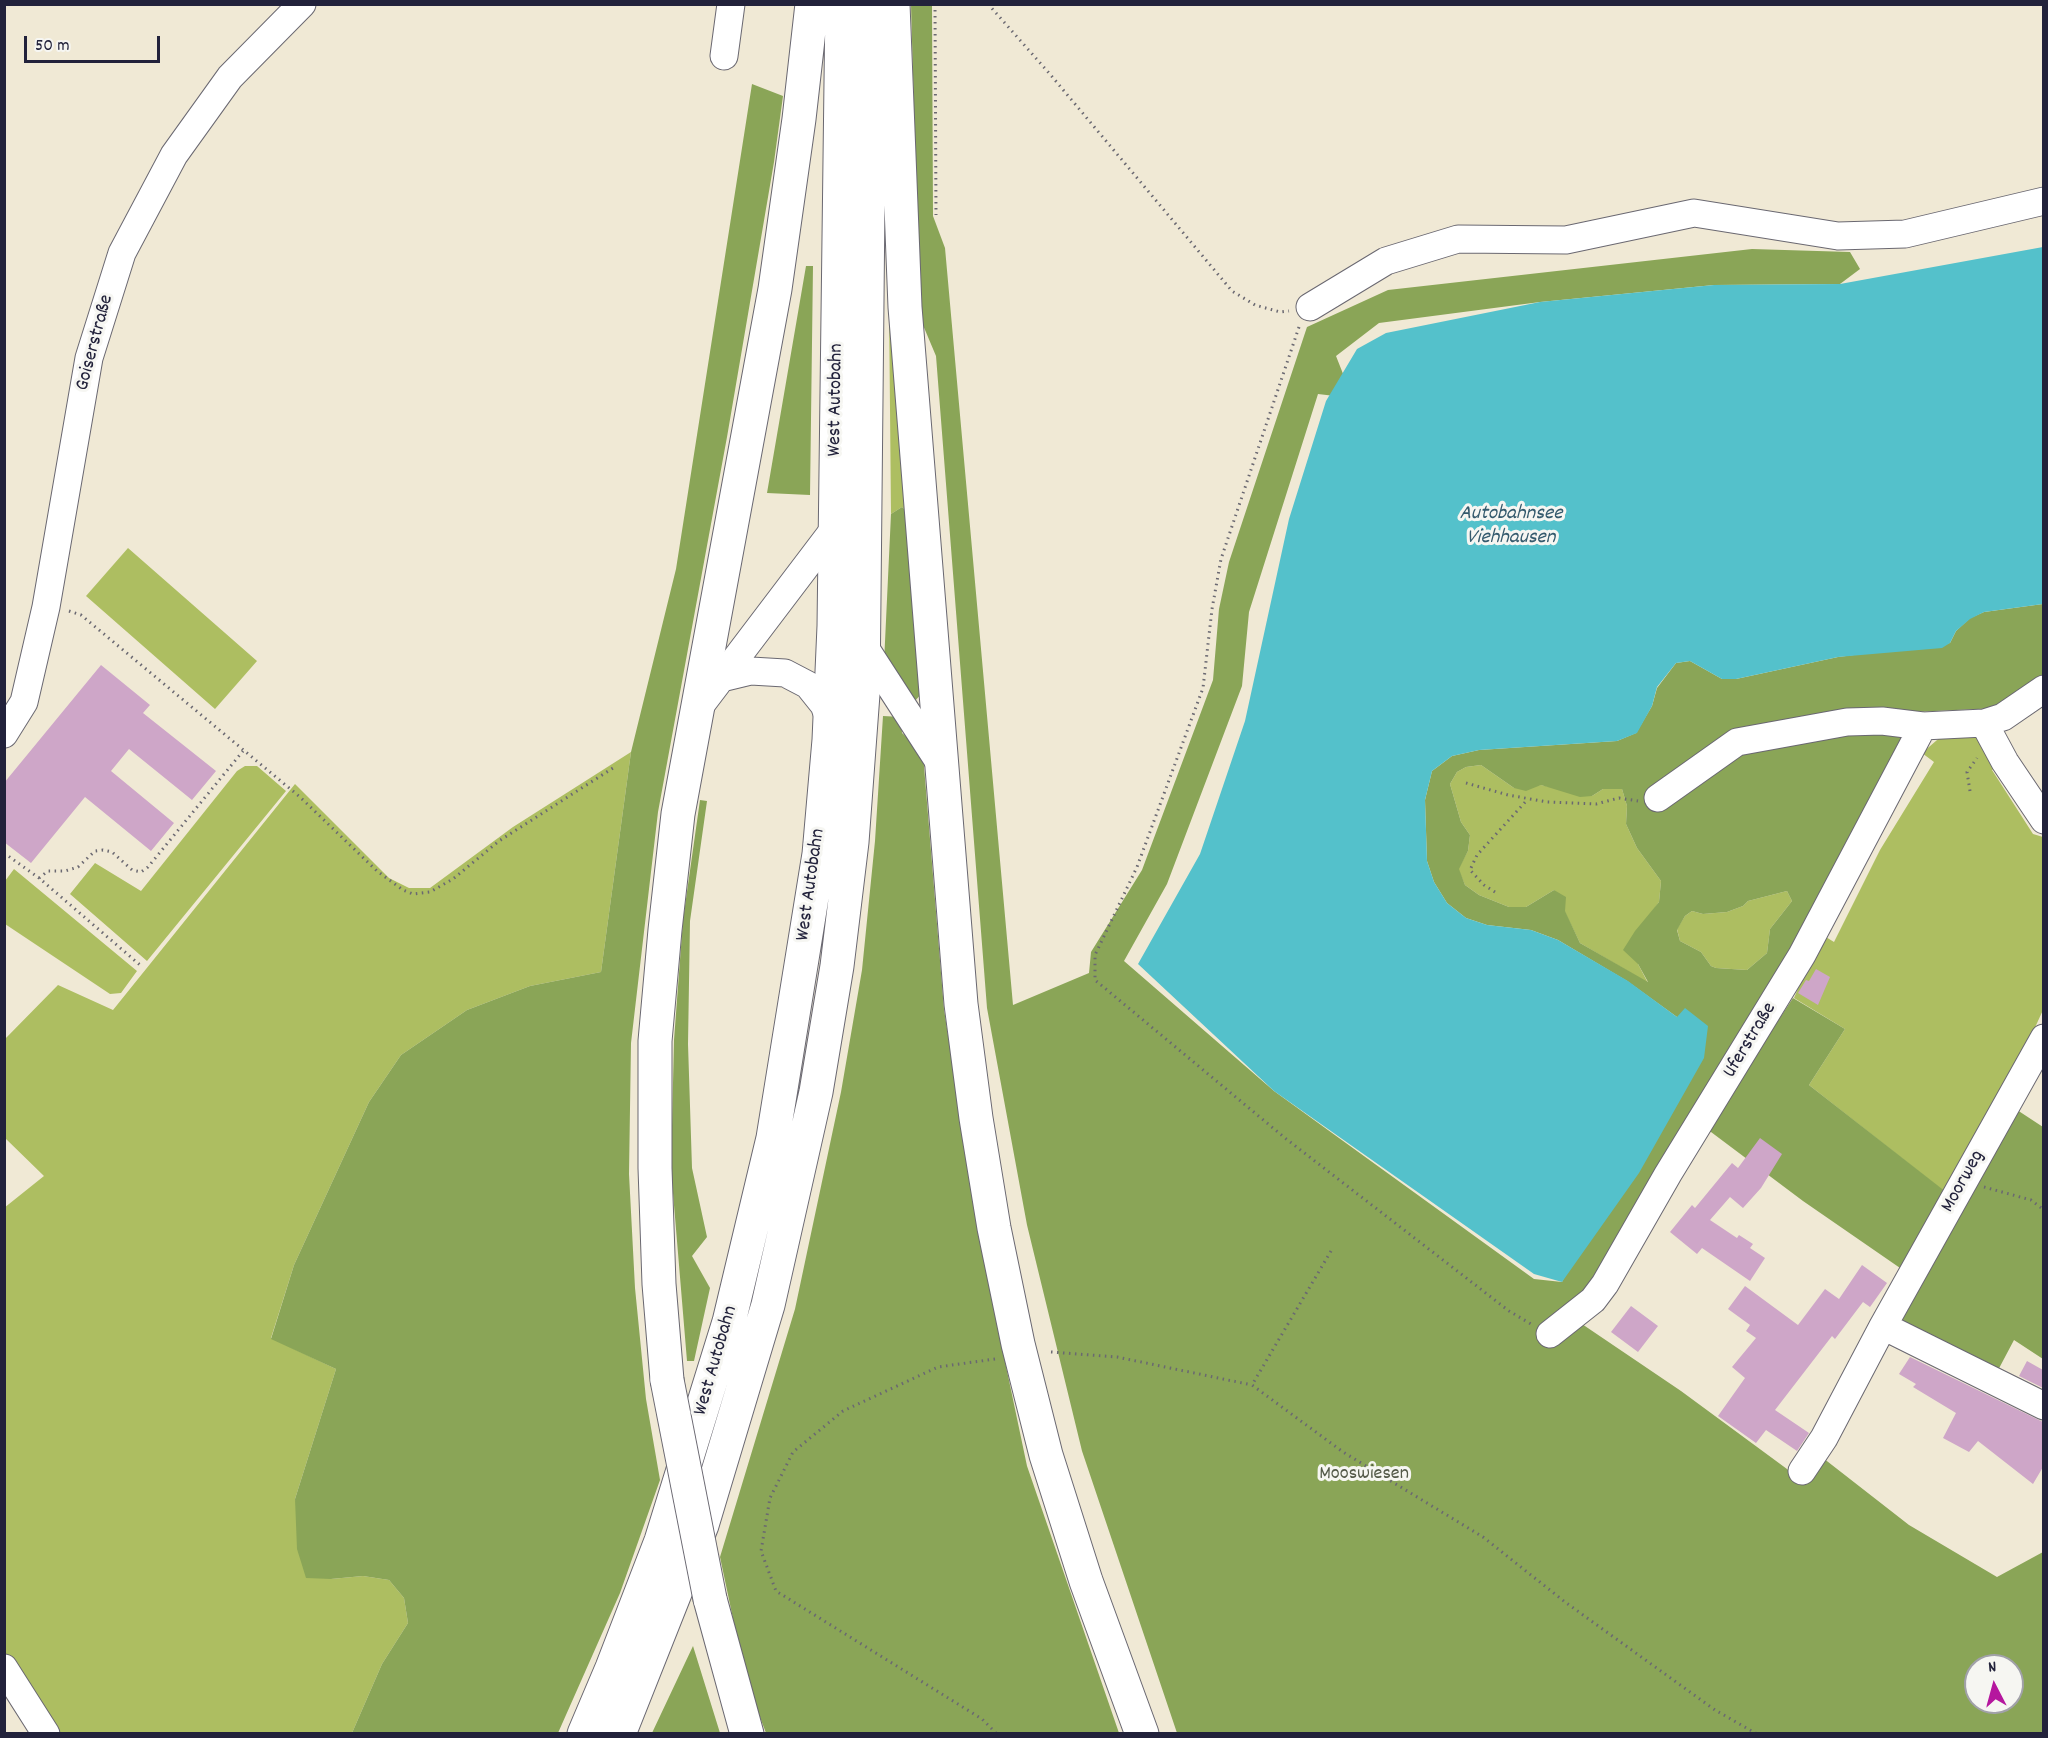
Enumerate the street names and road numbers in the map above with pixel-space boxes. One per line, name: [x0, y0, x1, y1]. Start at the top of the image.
street label: Goiserstraße: [72, 292, 120, 394]
street label: West Autobahn: [824, 343, 850, 457]
street label: West Autobahn: [792, 827, 832, 943]
street label: Uferstraße: [1719, 999, 1783, 1083]
street label: Moorweg: [1937, 1147, 1991, 1217]
street label: West Autobahn: [690, 1303, 744, 1419]

